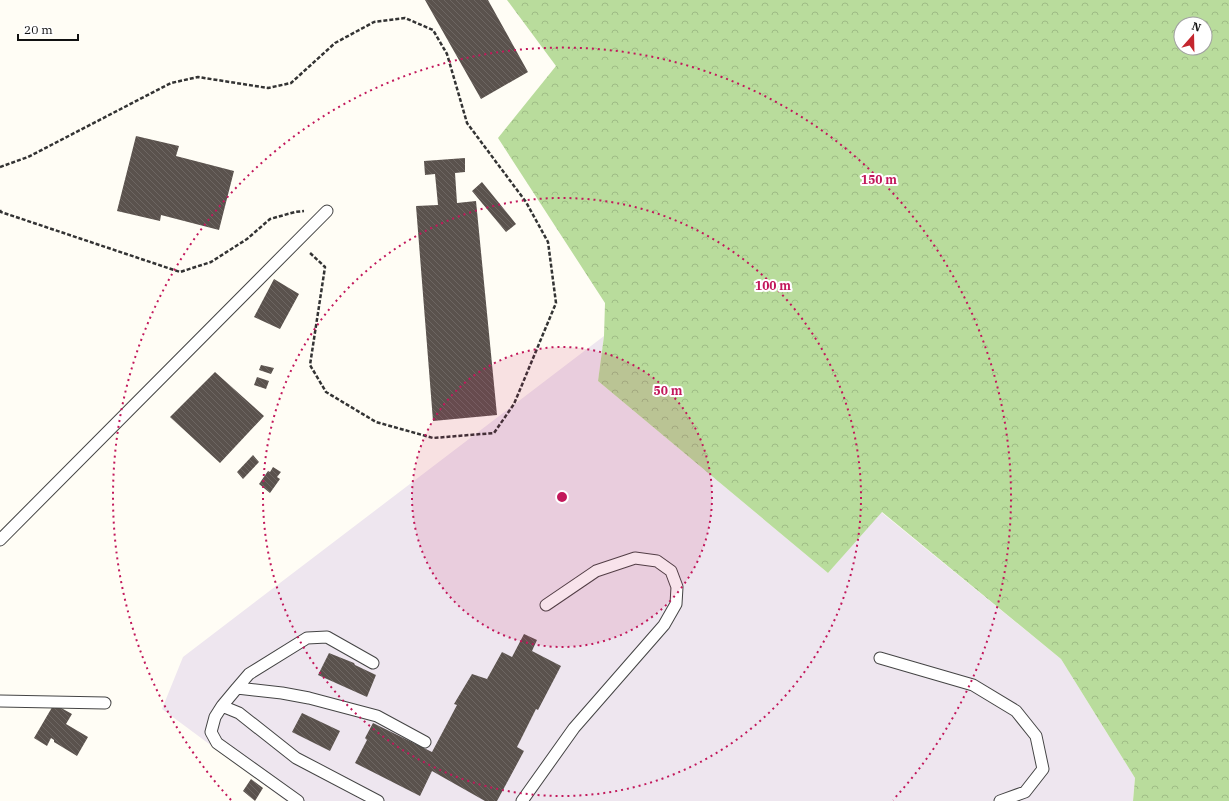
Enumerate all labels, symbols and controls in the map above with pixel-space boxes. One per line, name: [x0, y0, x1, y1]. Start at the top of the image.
scale bar: [18, 16, 78, 42]
north arrow: [1173, 16, 1213, 56]
text: N: [1190, 19, 1203, 35]
text: 20 m: [24, 22, 53, 37]
text: 150 m: [861, 172, 897, 187]
text: 100 m: [755, 278, 791, 293]
text: 50 m: [654, 383, 683, 398]
centre of rings: [555, 490, 569, 504]

